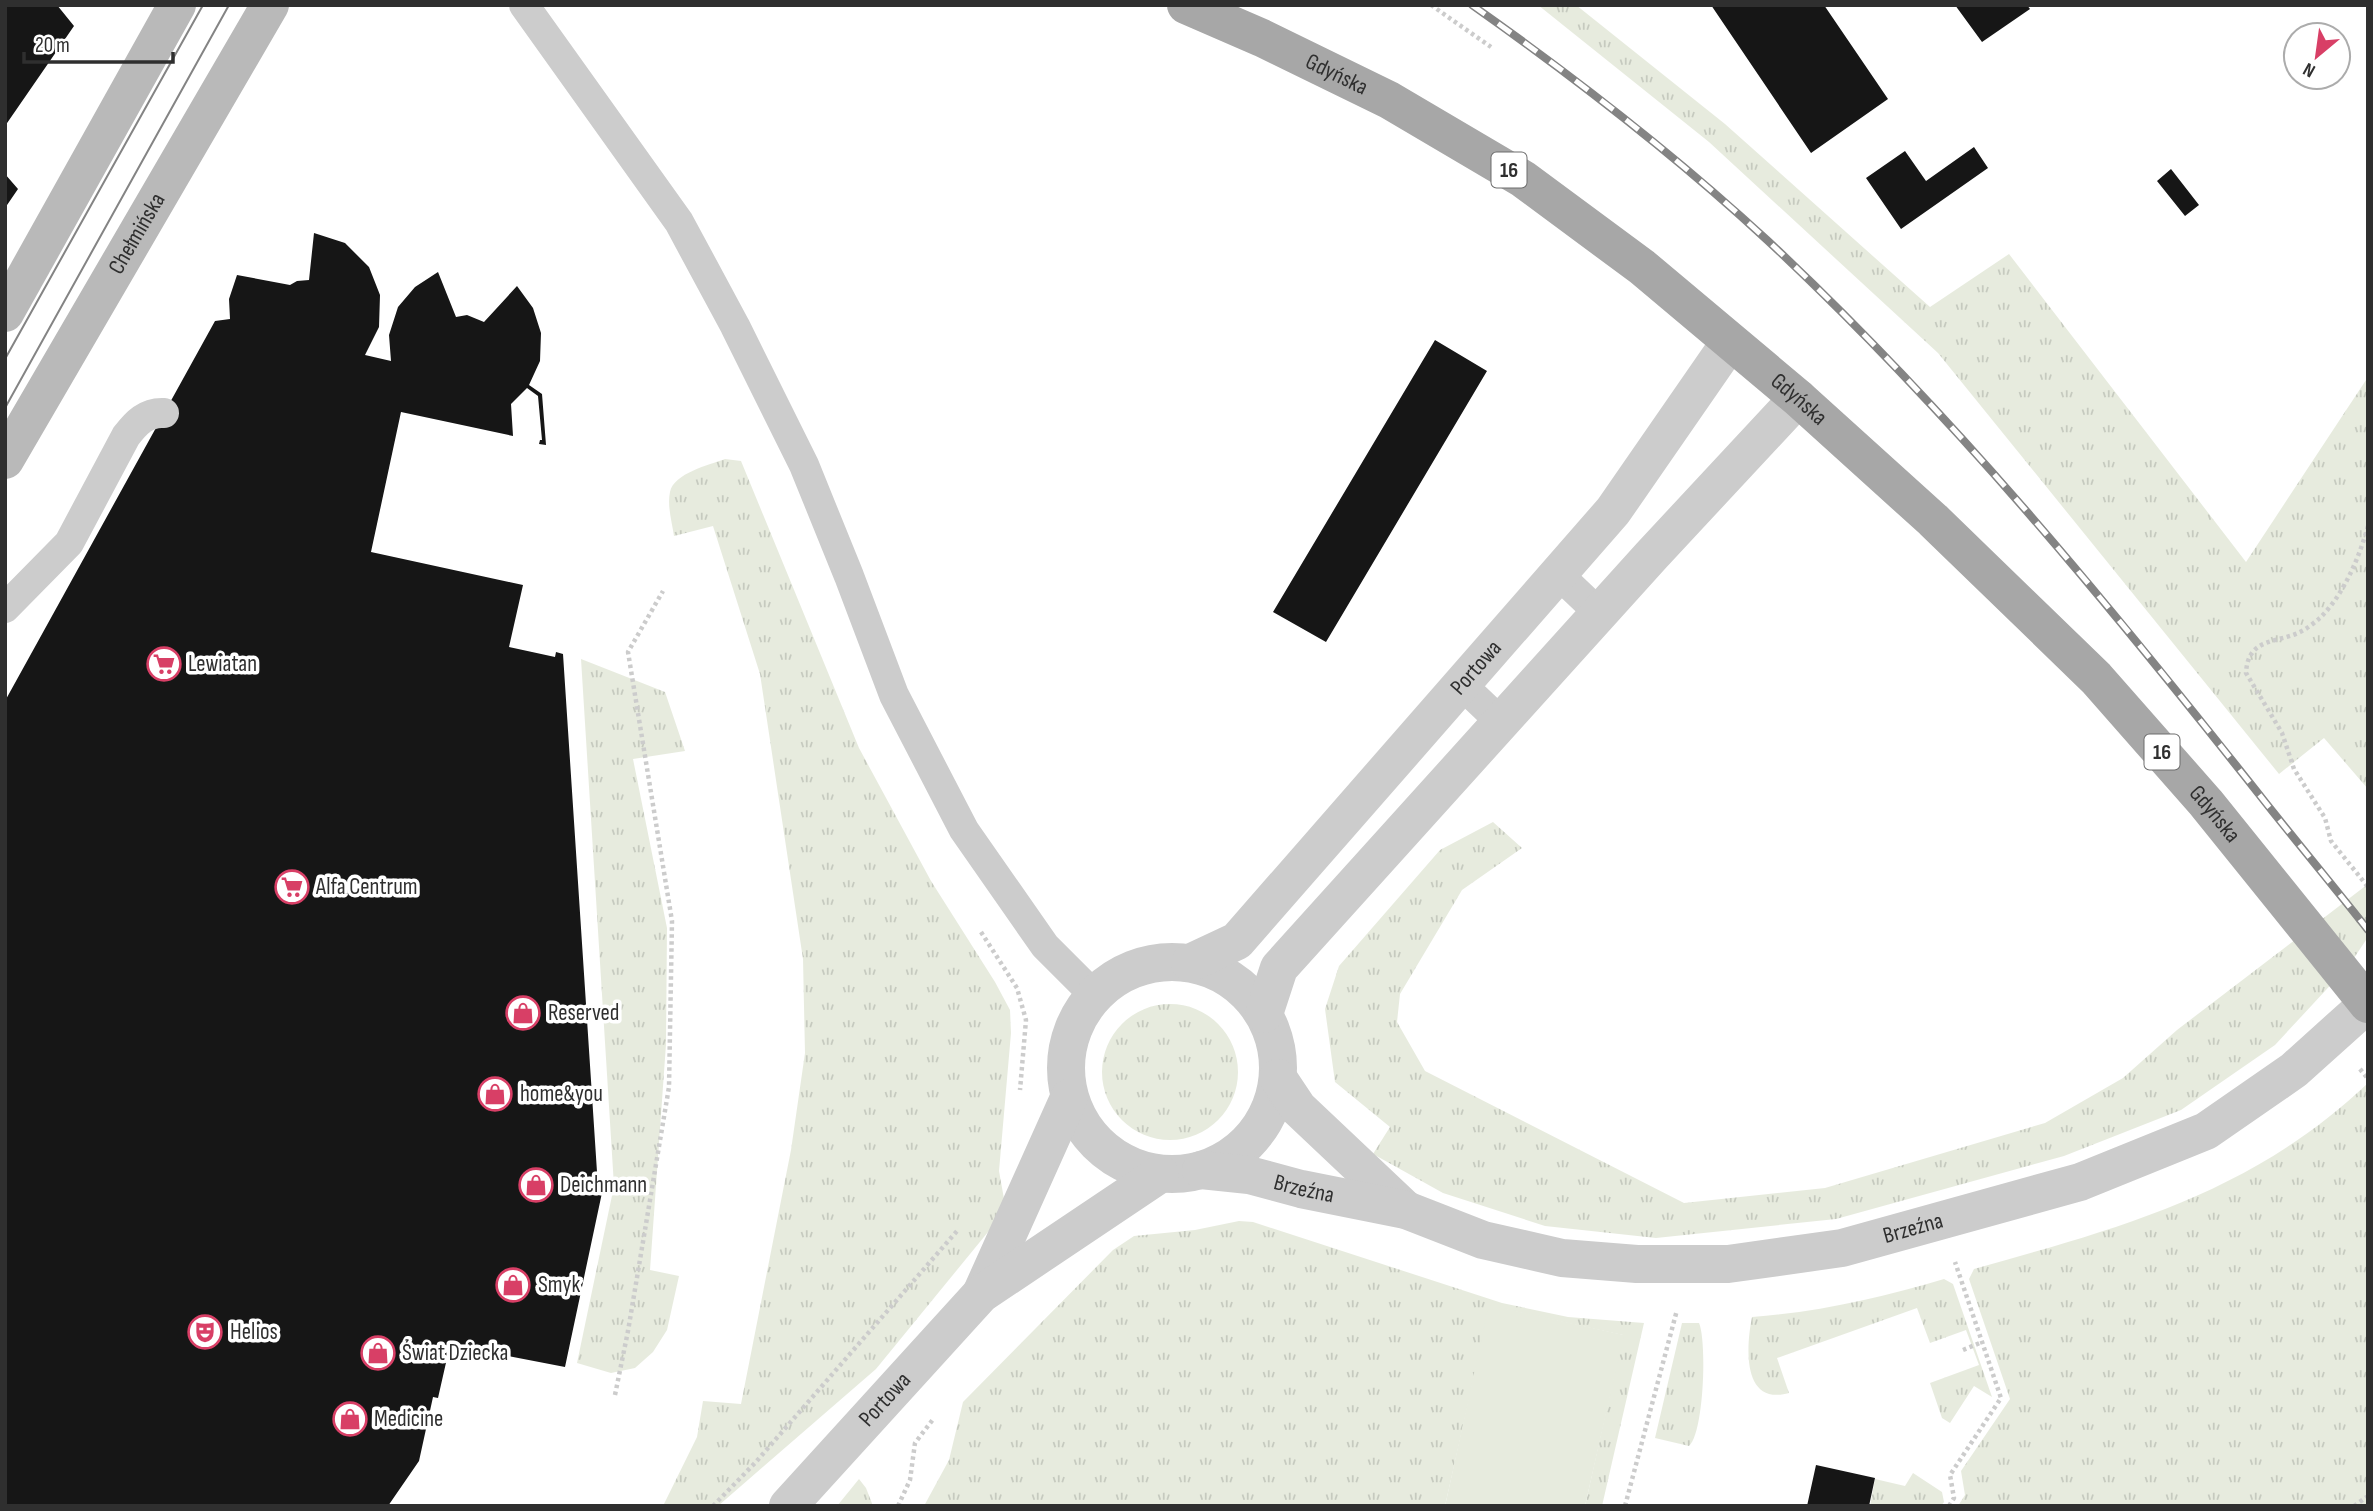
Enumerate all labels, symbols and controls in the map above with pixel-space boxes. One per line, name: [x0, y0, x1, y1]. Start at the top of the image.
scale bar: [24, 21, 173, 65]
north arrow: [2282, 21, 2352, 91]
text: 20 m: [35, 33, 70, 58]
street label: Gdyńska: [1301, 47, 1372, 101]
text: N: [2299, 57, 2320, 82]
road number: 16: [1492, 152, 1526, 188]
street label: Chełmińska: [102, 188, 171, 279]
street label: Gdyńska: [1765, 367, 1833, 431]
street label: Portowa: [1444, 634, 1508, 701]
supermarket icon: Lewiatan: [145, 645, 183, 683]
place label: Lewiatan: [188, 650, 257, 678]
road number: 16: [2144, 734, 2180, 770]
street label: Gdyńska: [2183, 780, 2246, 848]
supermarket icon: Alfa Centrum: [273, 868, 311, 906]
place label: Alfa Centrum: [315, 873, 418, 901]
shop icon: Reserved: [504, 994, 542, 1032]
place label: Reserved: [548, 999, 619, 1027]
shop icon: home&you: [476, 1075, 514, 1113]
place label: home&you: [520, 1080, 603, 1108]
shop icon: Deichmann: [517, 1166, 555, 1204]
street label: Brzeźna: [1271, 1168, 1337, 1209]
place label: Deichmann: [560, 1171, 647, 1199]
street label: Brzeźna: [1880, 1207, 1946, 1250]
shop icon: Smyk: [494, 1266, 532, 1304]
place label: Smyk: [538, 1271, 580, 1299]
theatre icon: Helios: [186, 1313, 224, 1351]
place label: Helios: [230, 1318, 278, 1346]
shop icon: Świat Dziecka: [359, 1334, 397, 1372]
place label: Świat Dziecka: [402, 1339, 508, 1367]
street label: Portowa: [853, 1366, 917, 1433]
shop icon: Medicine: [331, 1400, 369, 1438]
place label: Medicine: [374, 1405, 443, 1433]

